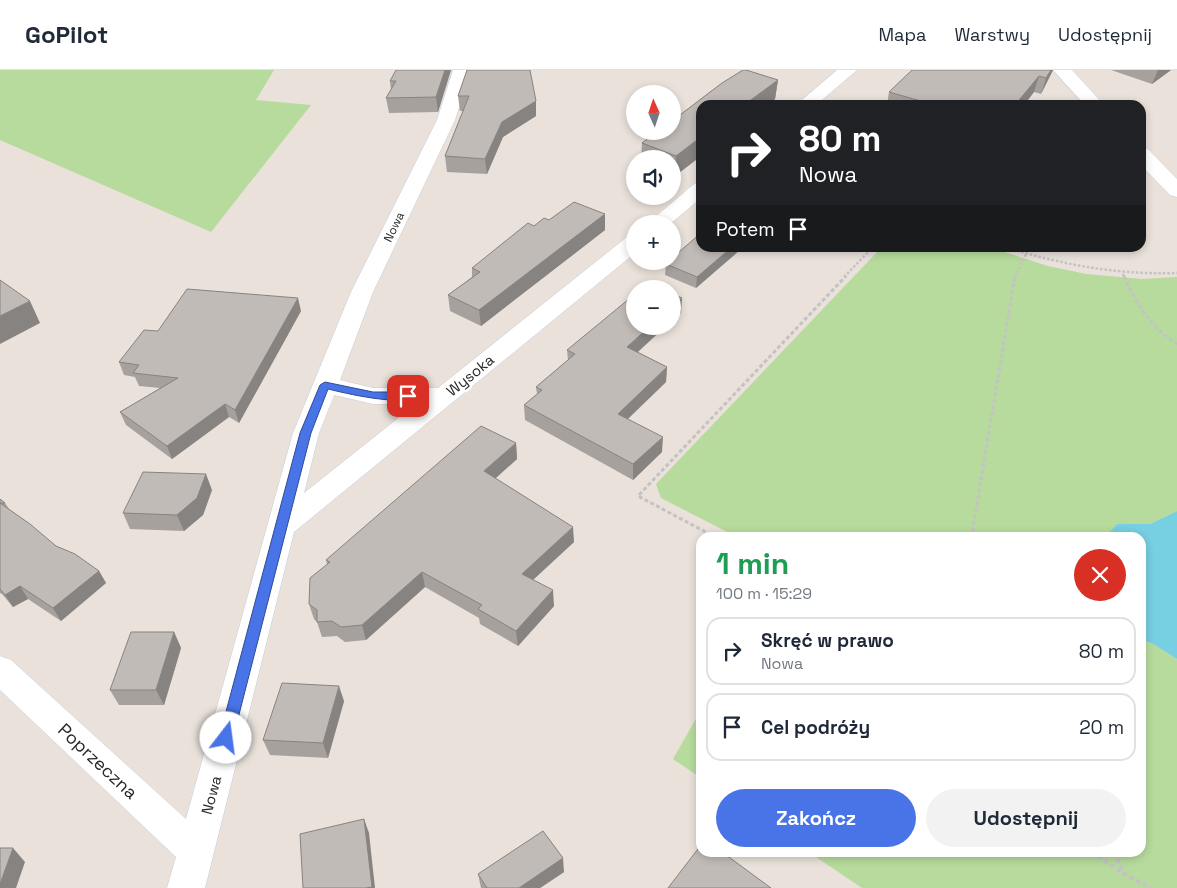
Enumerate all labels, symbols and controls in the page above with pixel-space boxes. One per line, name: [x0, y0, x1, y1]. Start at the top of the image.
text: GoPilot: [25, 19, 108, 50]
text: Mapa: [879, 23, 926, 46]
text: Warstwy: [954, 23, 1030, 46]
text: Udostępnij: [1058, 23, 1152, 46]
north arrow: [626, 85, 681, 140]
map controls: [626, 85, 681, 335]
text: 80 m: [799, 117, 881, 161]
icon: right: [716, 120, 781, 185]
button: sound: [626, 150, 681, 205]
text: Nowa: [799, 160, 857, 188]
street label: Nowa: [380, 209, 408, 245]
button: +: [626, 215, 681, 270]
icon: arrive: [784, 215, 812, 243]
text: Potem: [716, 217, 774, 242]
button: −: [626, 280, 681, 335]
street label: Wysoka: [442, 350, 498, 400]
pin: [387, 375, 429, 417]
icon: arrive: [394, 382, 422, 410]
text: 1 min: [716, 544, 789, 583]
button: close: [1074, 549, 1126, 601]
text: 100 m · 15:29: [716, 583, 812, 604]
text: Skręć w prawo: [761, 628, 894, 653]
icon: right: [718, 637, 746, 665]
text: 80 m: [1079, 639, 1124, 664]
text: Nowa: [761, 653, 803, 674]
position arrow: [199, 711, 251, 763]
icon: arrive: [718, 713, 746, 741]
text: Cel podróży: [761, 715, 870, 740]
text: 20 m: [1079, 715, 1124, 740]
street label: Poprzeczna: [53, 718, 143, 804]
street label: Nowa: [197, 773, 225, 817]
button: Zakończ: [716, 789, 916, 847]
button: Udostępnij: [926, 789, 1126, 847]

